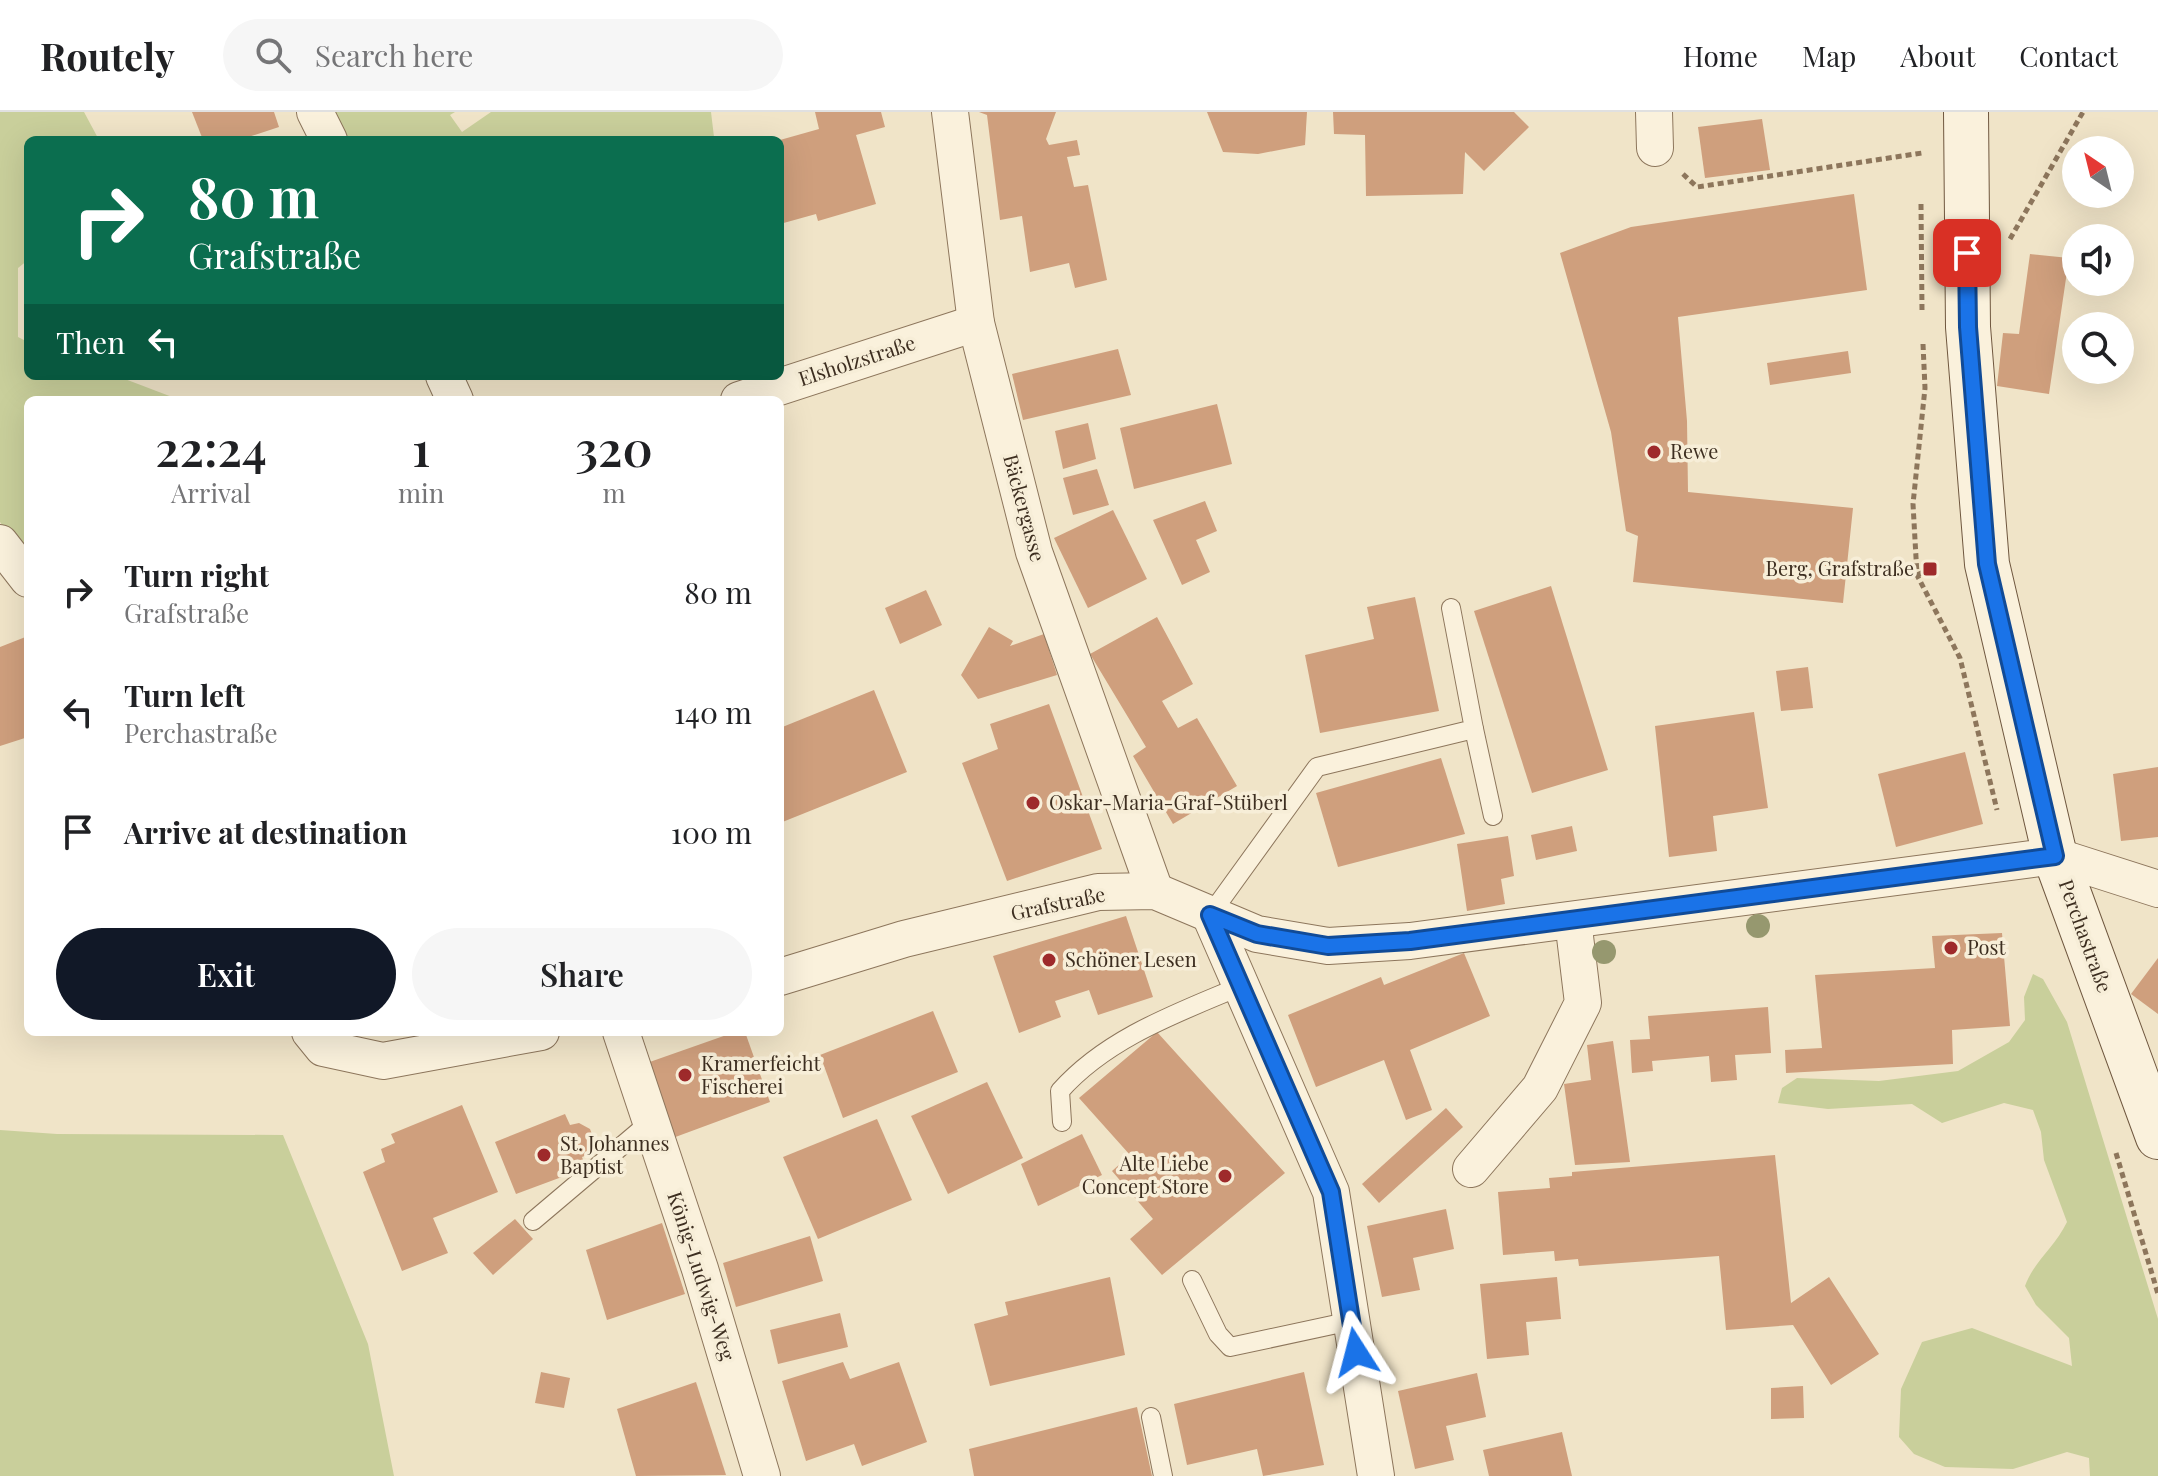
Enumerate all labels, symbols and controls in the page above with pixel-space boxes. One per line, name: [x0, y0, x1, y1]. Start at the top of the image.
search box: [223, 19, 783, 91]
text: Routely: [40, 30, 175, 81]
icon: search: [251, 33, 295, 77]
text: Search here: [315, 35, 473, 75]
text: Home: [1683, 37, 1758, 74]
text: Map: [1802, 37, 1856, 74]
text: About: [1900, 37, 1975, 74]
text: Contact: [2019, 37, 2118, 74]
north arrow: [2062, 136, 2134, 208]
map controls: [2062, 136, 2134, 384]
text: 80 m: [188, 158, 319, 233]
icon: right: [56, 168, 160, 272]
pin: [1933, 219, 2001, 287]
button: sound: [2062, 224, 2134, 296]
text: Grafstraße: [188, 230, 361, 278]
icon: arrive: [1945, 231, 1989, 275]
button: search: [2062, 312, 2134, 384]
icon: left: [141, 320, 185, 364]
text: Then: [56, 322, 125, 362]
street label: Elsholzstraße: [795, 328, 918, 391]
text: 22:24: [155, 415, 267, 479]
text: 1: [412, 415, 430, 479]
text: 320: [575, 415, 653, 479]
place label: Rewe: [1670, 437, 1718, 464]
marker: Rewe: [1645, 443, 1663, 461]
street label: Bäckergasse: [998, 451, 1053, 564]
text: Arrival: [171, 475, 251, 510]
text: min: [398, 475, 444, 510]
text: m: [603, 475, 626, 510]
place label: Berg, Grafstraße: [1766, 554, 1914, 581]
text: Turn right: [124, 555, 269, 595]
marker: Berg, Grafstraße: [1921, 560, 1939, 578]
icon: right: [56, 570, 100, 614]
text: 80 m: [684, 572, 752, 612]
text: Grafstraße: [124, 595, 249, 630]
text: Turn left: [124, 675, 245, 715]
icon: left: [56, 690, 100, 734]
text: 140 m: [674, 692, 752, 732]
text: Perchastraße: [124, 715, 278, 750]
place label: Oskar-Maria-Graf-Stüberl: [1049, 788, 1288, 815]
marker: Oskar-Maria-Graf-Stüberl: [1024, 794, 1042, 812]
icon: arrive: [56, 810, 100, 854]
text: Arrive at destination: [124, 812, 407, 852]
text: 100 m: [671, 812, 752, 852]
street label: Perchastraße: [2054, 875, 2119, 996]
street label: Grafstraße: [1008, 879, 1108, 926]
button: Exit: [56, 928, 396, 1020]
button: Share: [412, 928, 752, 1020]
place label: Post: [1967, 933, 2006, 960]
marker: Post: [1942, 939, 1960, 957]
place label: Schöner Lesen: [1065, 945, 1197, 972]
marker: Schöner Lesen: [1040, 951, 1058, 969]
place label: Kramerfeicht Fischerei: [701, 1049, 821, 1099]
marker: Kramerfeicht Fischerei: [676, 1066, 694, 1084]
place label: St. Johannes Baptist: [560, 1129, 669, 1179]
marker: St. Johannes Baptist: [535, 1146, 553, 1164]
place label: Alte Liebe Concept Store: [1082, 1149, 1209, 1199]
marker: Alte Liebe Concept Store: [1216, 1167, 1234, 1185]
street label: König-Ludwig-Weg: [662, 1188, 743, 1364]
position arrow: [1314, 1310, 1398, 1394]

